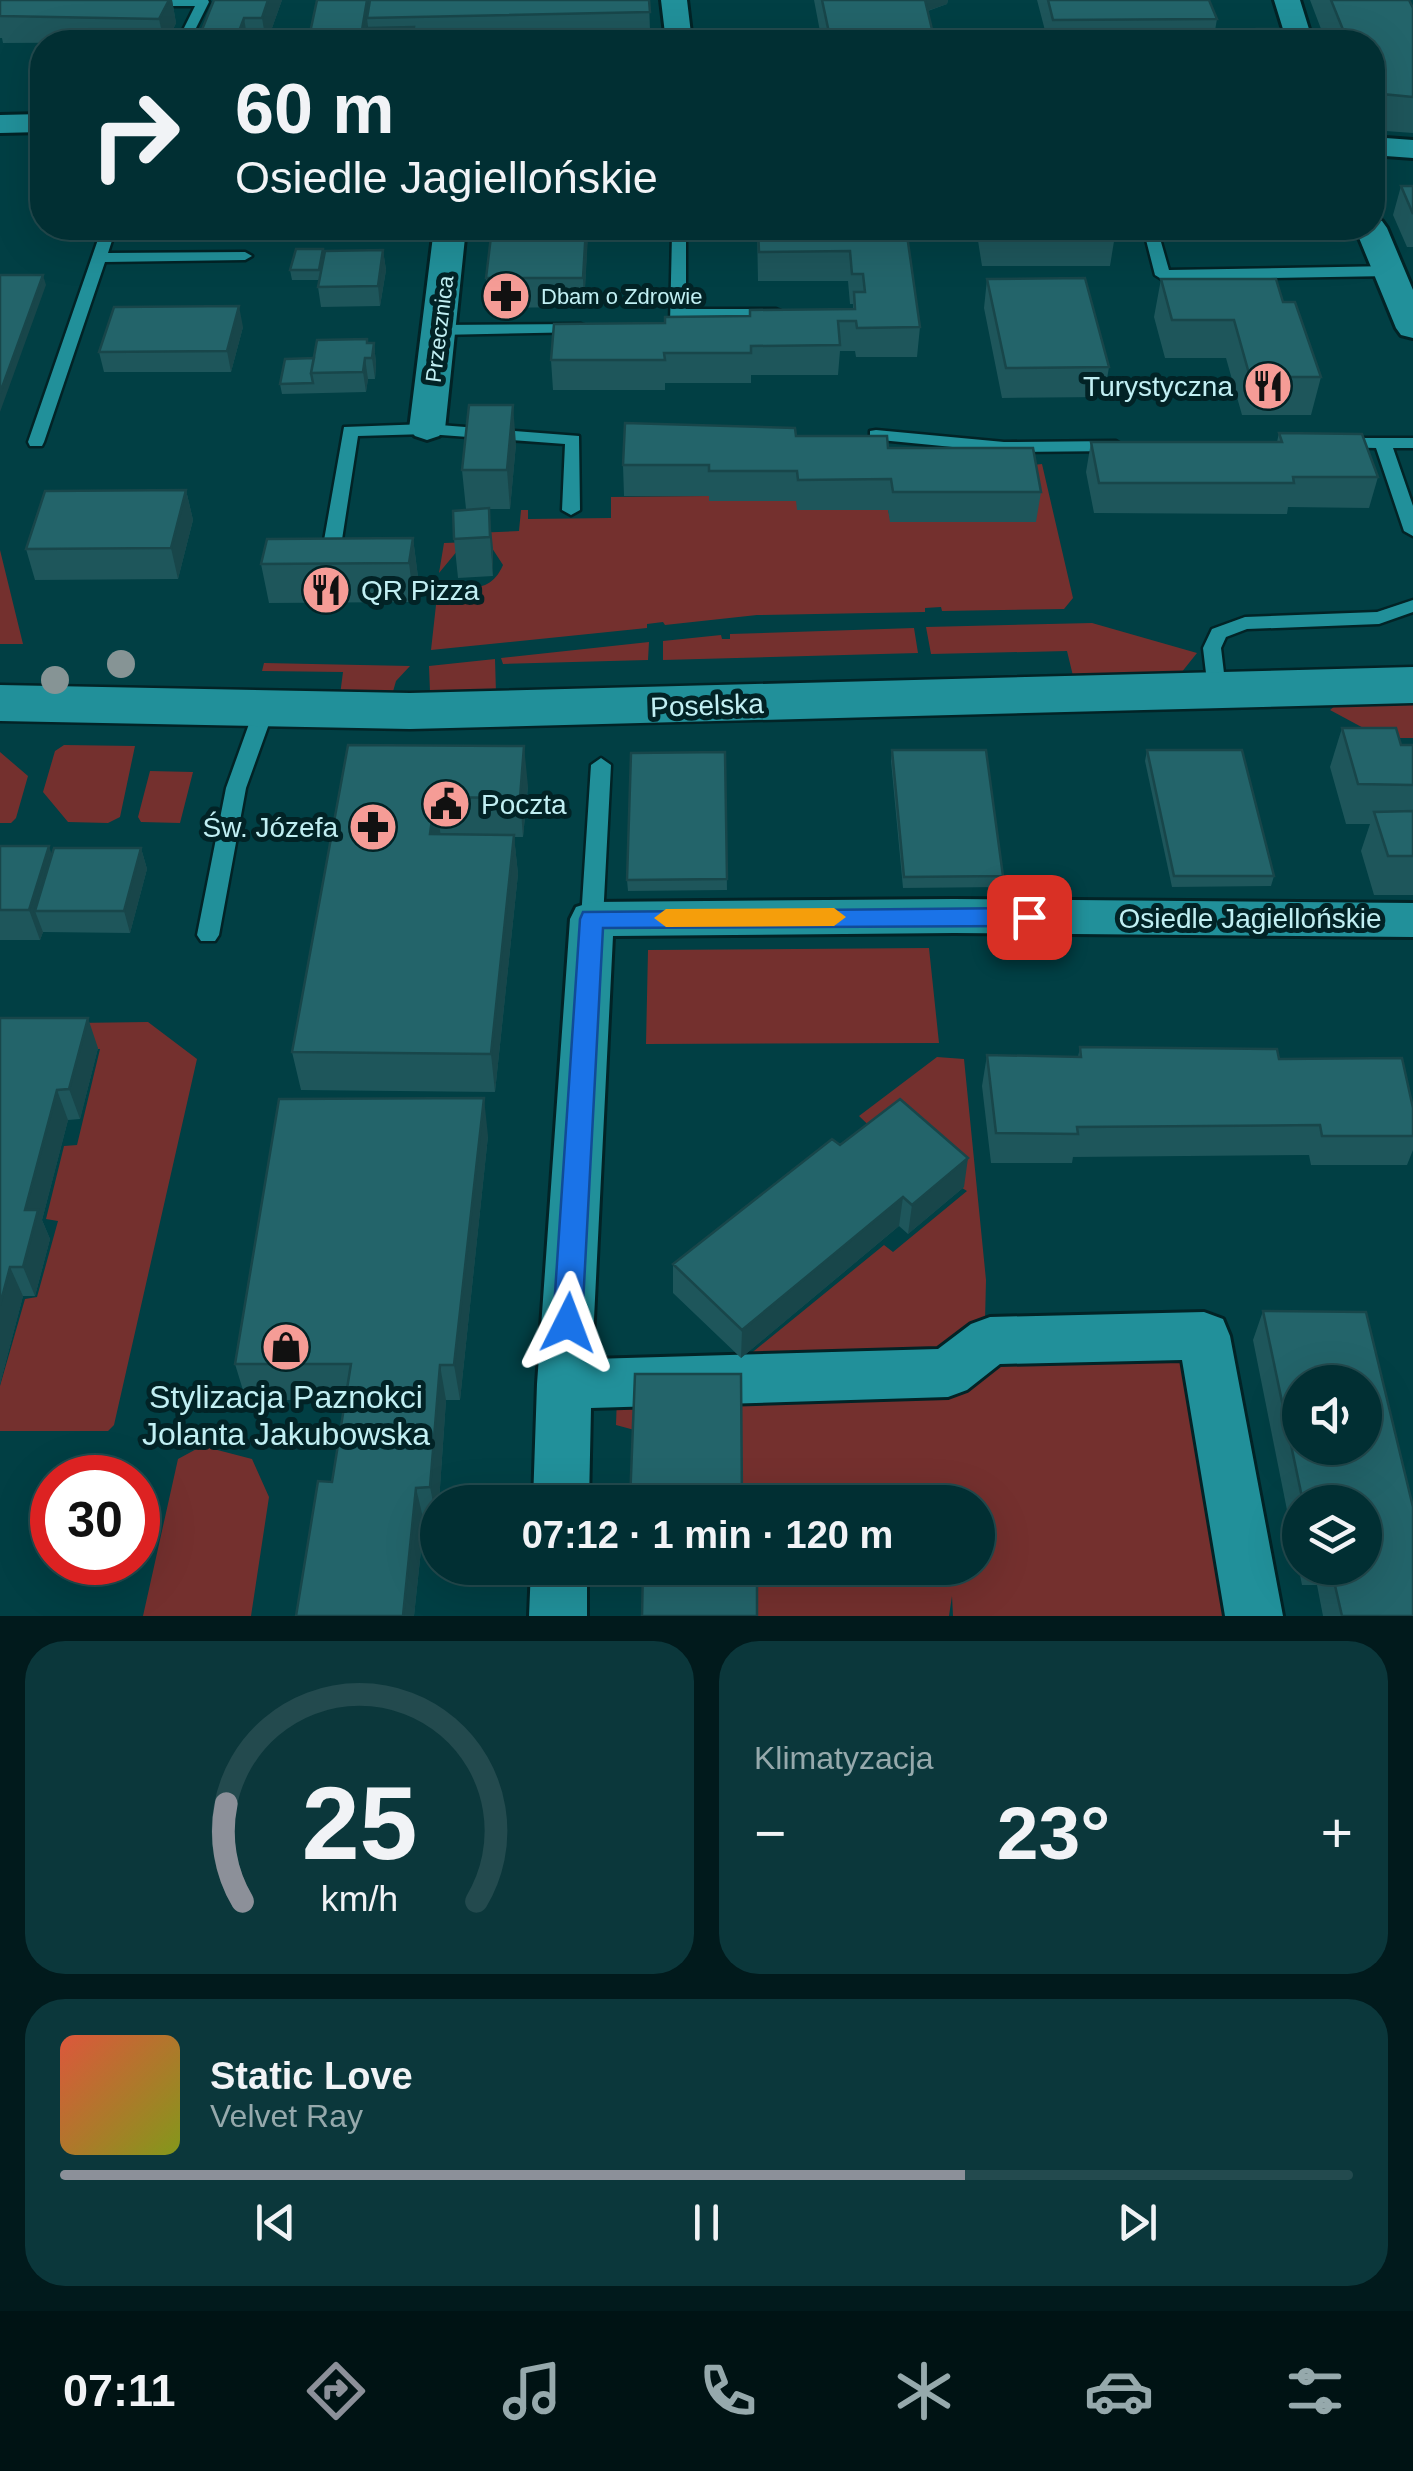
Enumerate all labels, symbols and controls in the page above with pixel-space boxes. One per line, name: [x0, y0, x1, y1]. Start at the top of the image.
icon: right: [70, 70, 200, 200]
text: 60 m: [235, 70, 395, 148]
text: Osiedle Jagiellońskie: [235, 152, 658, 203]
pharmacy icon: Dbam o Zdrowie: [480, 270, 532, 322]
street label: Przecznica: [421, 273, 459, 384]
place label: Dbam o Zdrowie: [541, 284, 702, 309]
restaurant icon: Turystyczna: [1242, 360, 1294, 412]
place label: Turystyczna: [1083, 371, 1233, 402]
restaurant icon: QR Pizza: [300, 564, 352, 616]
place label: QR Pizza: [361, 575, 480, 606]
street label: Poselska: [650, 688, 765, 723]
public building icon: Poczta: [420, 778, 472, 830]
place label: Poczta: [481, 789, 567, 820]
pharmacy icon: Św. Józefa: [347, 801, 399, 853]
place label: Św. Józefa: [203, 811, 338, 843]
pin: [987, 875, 1072, 960]
icon: arrive: [1002, 890, 1057, 945]
street label: Osiedle Jagiellońskie: [1118, 903, 1382, 934]
position arrow: [516, 1271, 620, 1375]
shop icon: Stylizacja Paznokci Jolanta Jakubowska: [260, 1321, 312, 1373]
map controls: [1282, 1365, 1382, 1585]
button: sound: [1282, 1365, 1382, 1465]
place label: Stylizacja Paznokci Jolanta Jakubowska: [142, 1379, 430, 1452]
speed limit sign: 30: [30, 1455, 160, 1585]
button: layers: [1282, 1485, 1382, 1585]
text: 07:12 · 1 min · 120 m: [522, 1514, 893, 1556]
text: Klimatyzacja: [754, 1740, 934, 1776]
text: 25: [302, 1765, 417, 1881]
text: 23°: [997, 1791, 1110, 1875]
text: −: [754, 1802, 786, 1864]
text: +: [1321, 1802, 1353, 1864]
text: km/h: [321, 1879, 398, 1919]
text: Static Love: [210, 2055, 413, 2097]
text: Velvet Ray: [210, 2098, 363, 2134]
icon: previous: [248, 2195, 303, 2250]
icon: pause: [679, 2195, 734, 2250]
icon: next: [1110, 2195, 1165, 2250]
icon: directions: [301, 2356, 371, 2426]
icon: music: [497, 2356, 567, 2426]
icon: phone: [693, 2356, 763, 2426]
icon: climate: [889, 2356, 959, 2426]
icon: car: [1084, 2356, 1154, 2426]
icon: filters: [1280, 2356, 1350, 2426]
text: 07:11: [63, 2365, 176, 2416]

